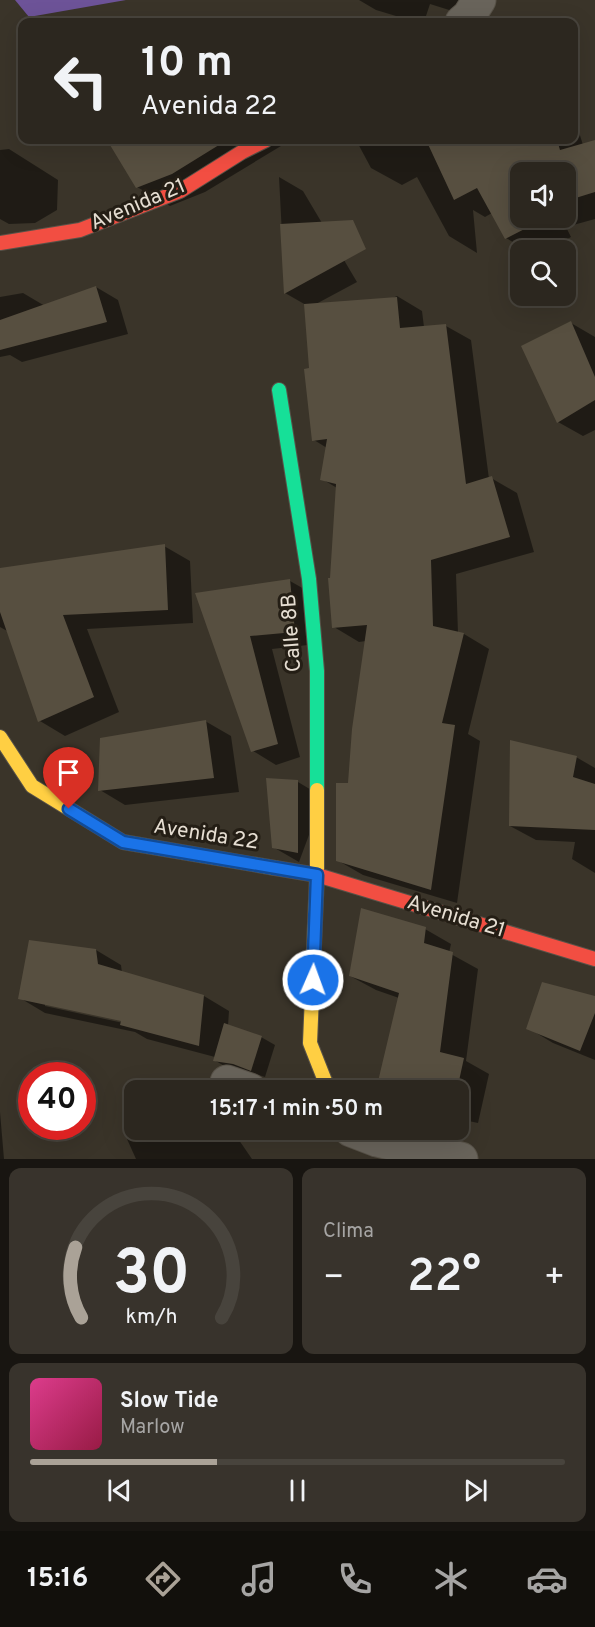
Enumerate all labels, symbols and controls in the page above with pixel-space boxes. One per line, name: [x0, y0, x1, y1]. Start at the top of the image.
text: 10 m: [141, 38, 233, 91]
icon: left: [42, 42, 120, 120]
text: Avenida 22: [141, 90, 277, 124]
map controls: [510, 162, 576, 306]
button: sound: [510, 162, 576, 228]
street label: Avenida 21: [86, 173, 190, 237]
button: search: [510, 240, 576, 306]
street label: Calle 8B: [276, 593, 308, 673]
pin: [43, 747, 94, 809]
icon: arrive: [52, 756, 85, 789]
street label: Avenida 22: [152, 813, 260, 857]
street label: Avenida 21: [404, 889, 508, 945]
position arrow: [281, 948, 345, 1012]
speed limit sign: 40: [18, 1062, 96, 1140]
text: 15:17 · 1 min · 50 m: [210, 1096, 383, 1123]
text: Clima: [323, 1219, 374, 1245]
text: 30: [112, 1237, 190, 1316]
text: 22°: [407, 1250, 481, 1307]
text: −: [323, 1258, 344, 1300]
text: +: [544, 1258, 565, 1300]
text: km/h: [125, 1304, 177, 1331]
text: Slow Tide: [120, 1388, 219, 1415]
text: Marlow: [120, 1415, 184, 1441]
icon: previous: [103, 1474, 136, 1507]
icon: pause: [281, 1474, 314, 1507]
icon: next: [459, 1474, 492, 1507]
icon: directions: [142, 1558, 184, 1600]
icon: music: [238, 1558, 280, 1600]
icon: phone: [334, 1558, 376, 1600]
icon: climate: [430, 1558, 472, 1600]
icon: car: [526, 1558, 568, 1600]
text: 15:16: [27, 1562, 88, 1596]

